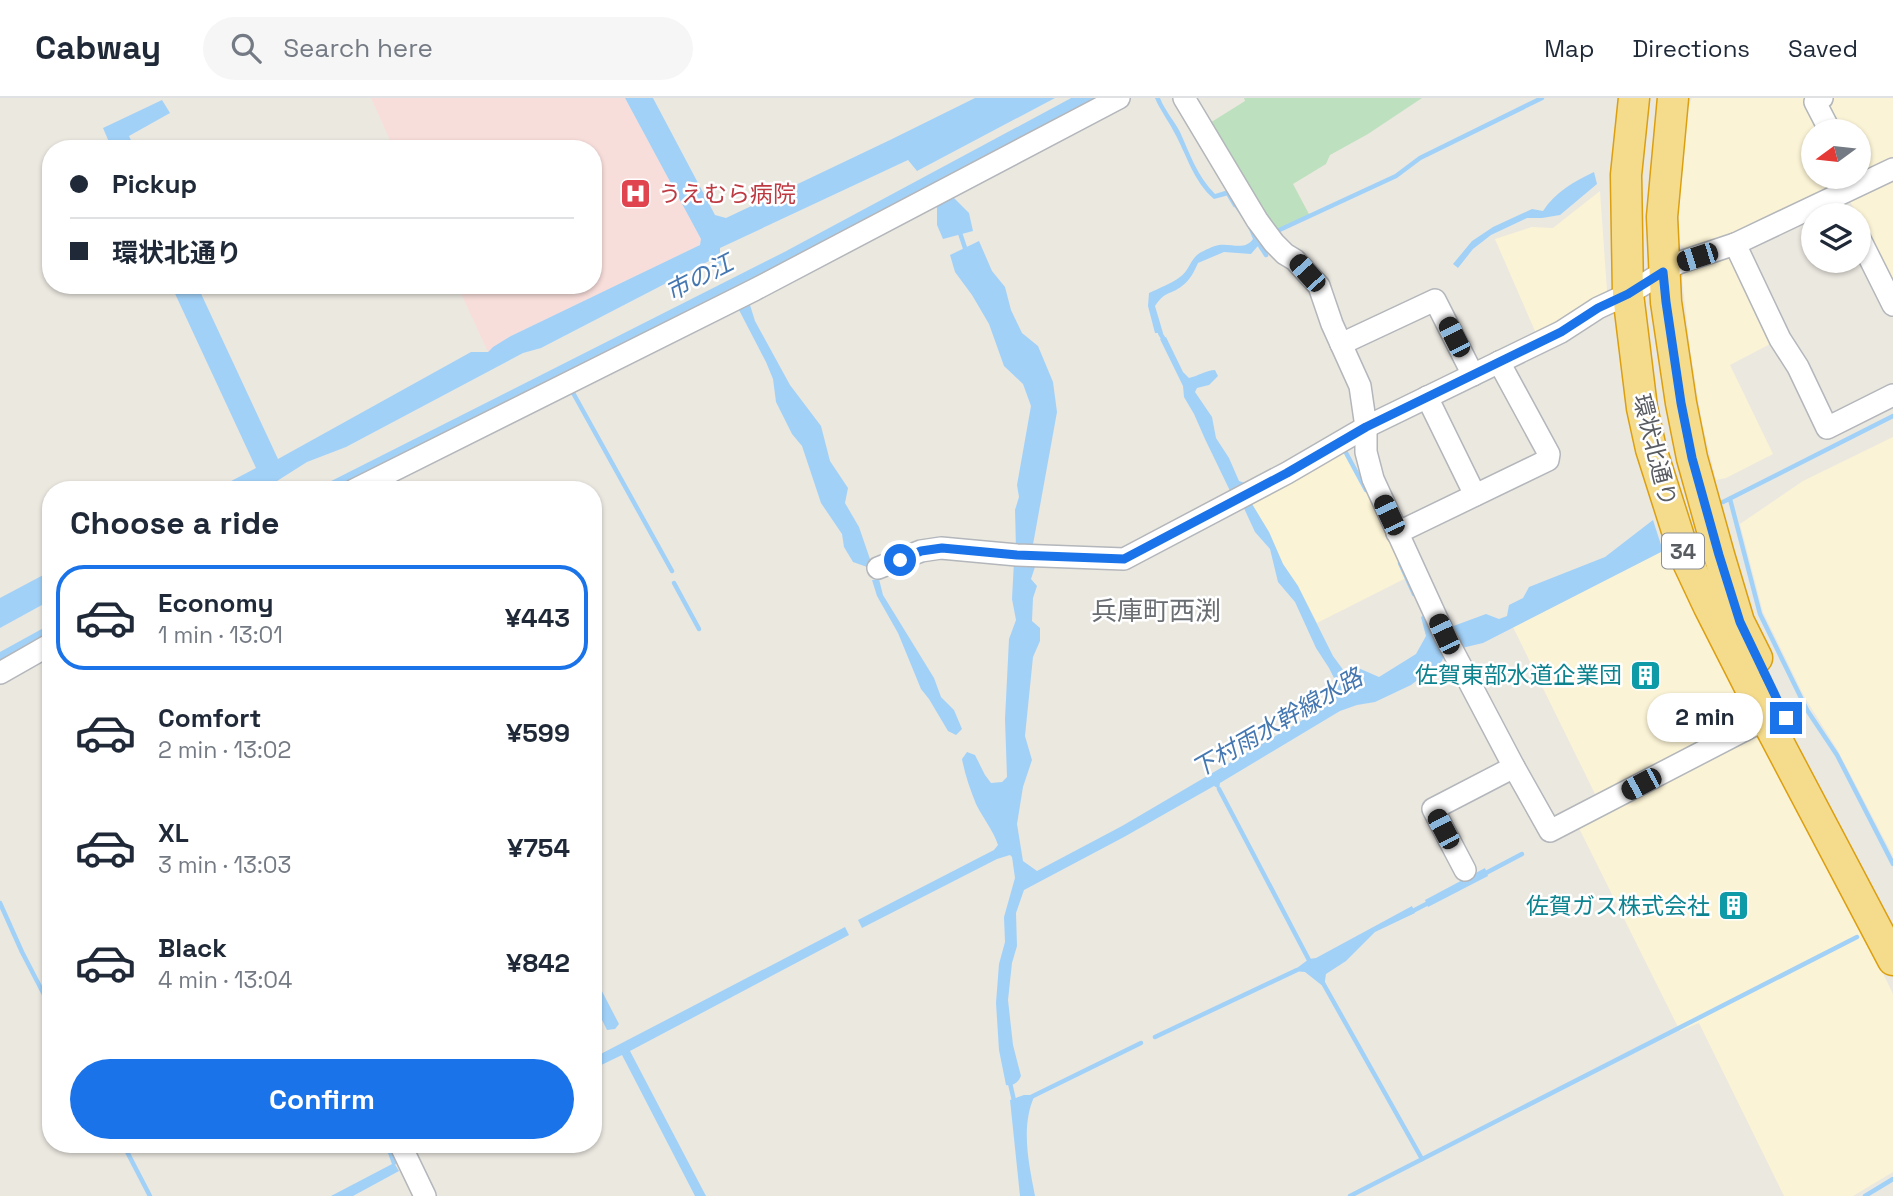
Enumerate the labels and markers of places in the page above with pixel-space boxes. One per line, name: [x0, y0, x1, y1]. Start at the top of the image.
hospital icon: うえむら病院: [618, 177, 652, 211]
place label: うえむら病院: [658, 179, 796, 209]
building icon: 佐賀東部水道企業団: [1628, 658, 1662, 692]
place label: 佐賀東部水道企業団: [1415, 660, 1622, 690]
building icon: 佐賀ガス株式会社: [1716, 889, 1750, 923]
place label: 佐賀ガス株式会社: [1526, 891, 1710, 921]

